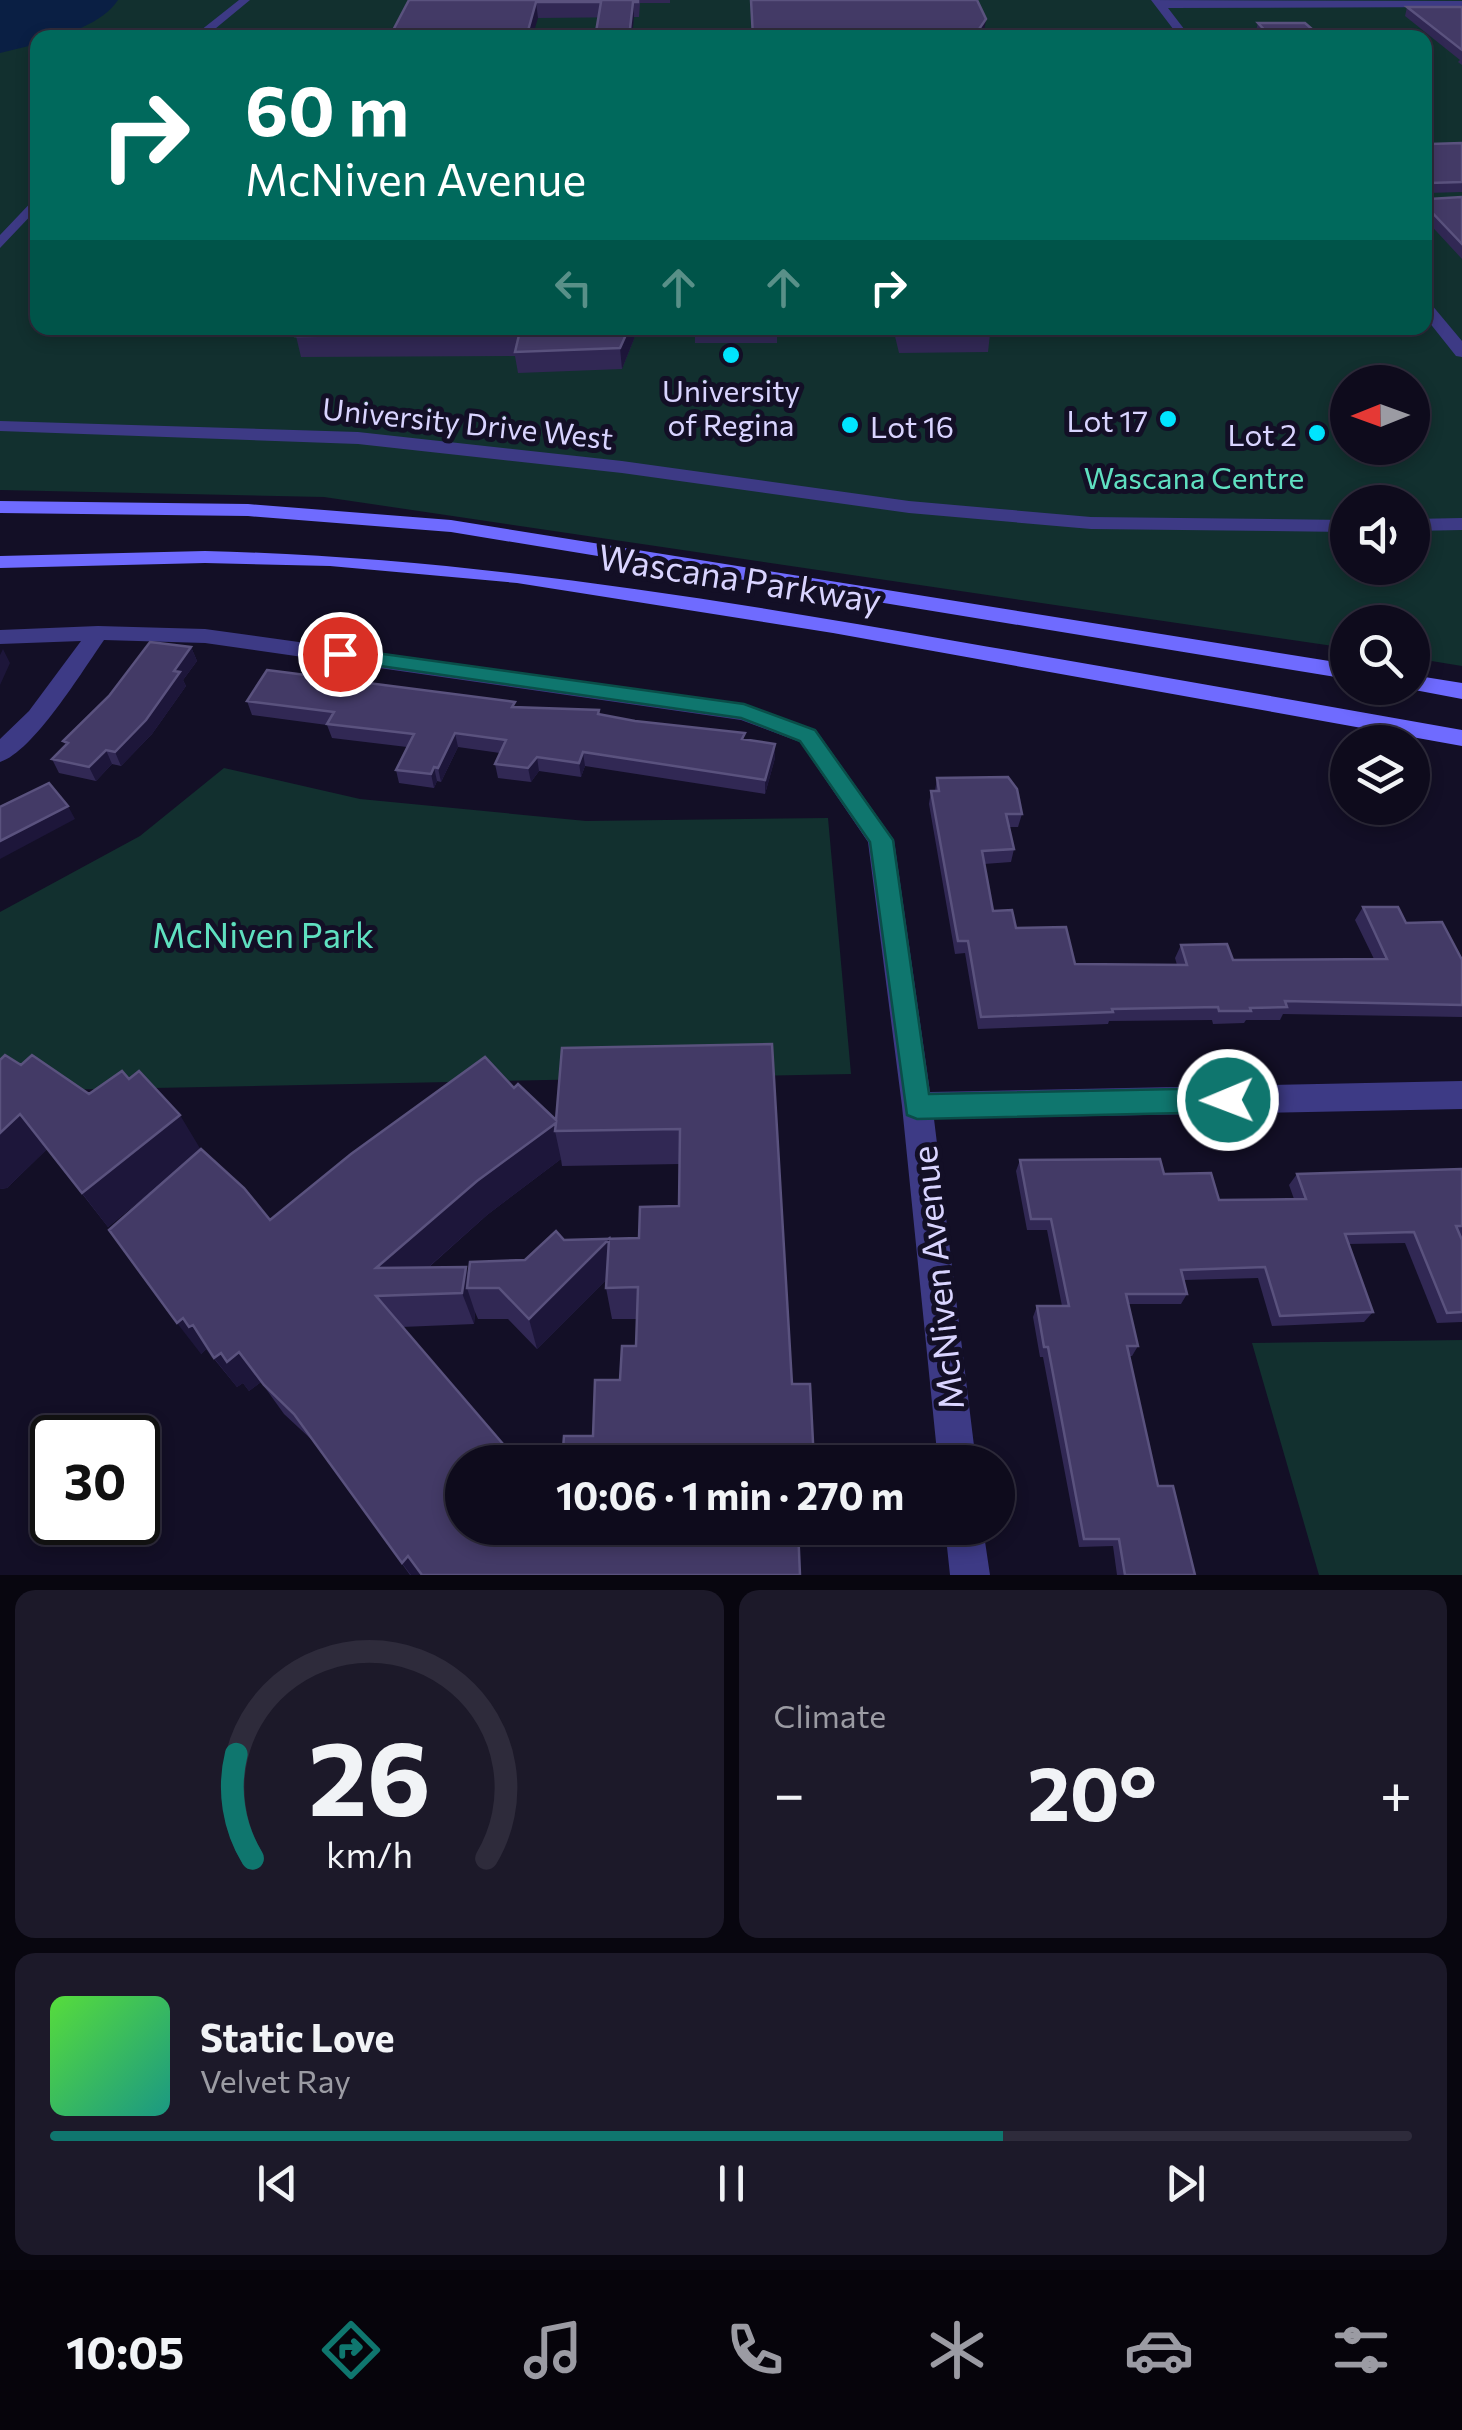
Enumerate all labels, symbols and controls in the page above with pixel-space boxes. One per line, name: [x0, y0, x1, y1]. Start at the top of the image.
text: 60 m: [245, 65, 409, 150]
icon: right: [80, 70, 210, 200]
text: McNiven Avenue: [245, 150, 586, 205]
icon: left: [546, 260, 601, 315]
icon: ahead: [651, 260, 706, 315]
icon: ahead: [756, 260, 811, 315]
icon: right: [861, 260, 916, 315]
marker: University of Regina: [720, 344, 742, 366]
north arrow: [1330, 365, 1430, 465]
map controls: [1330, 365, 1430, 825]
place label: University of Regina: [662, 371, 800, 442]
street label: University Drive West: [321, 388, 615, 456]
place label: Lot 17: [1066, 401, 1148, 438]
place label: Lot 16: [870, 407, 954, 444]
marker: Lot 17: [1157, 408, 1179, 430]
marker: Lot 16: [839, 414, 861, 436]
place label: Lot 2: [1227, 415, 1297, 452]
marker: Lot 2: [1306, 422, 1328, 444]
park label: Wascana Centre: [1084, 458, 1304, 495]
button: sound: [1330, 485, 1430, 585]
street label: Wascana Parkway: [596, 533, 884, 621]
button: search: [1330, 605, 1430, 705]
pin: [298, 612, 383, 697]
icon: arrive: [313, 627, 368, 682]
button: layers: [1330, 725, 1430, 825]
park label: McNiven Park: [152, 912, 374, 955]
position arrow: [1176, 1048, 1280, 1152]
street label: McNiven Avenue: [901, 1144, 971, 1412]
speed limit sign: 30: [30, 1415, 160, 1545]
text: 10:06 · 1 min · 270 m: [556, 1471, 904, 1518]
text: Climate: [774, 1695, 886, 1735]
text: 26: [308, 1710, 431, 1837]
text: 20°: [1027, 1745, 1157, 1836]
text: −: [774, 1758, 805, 1825]
text: +: [1380, 1758, 1412, 1825]
text: km/h: [326, 1832, 413, 1875]
text: Static Love: [200, 2013, 395, 2060]
text: Velvet Ray: [200, 2060, 351, 2100]
icon: previous: [250, 2156, 305, 2211]
icon: pause: [704, 2156, 759, 2211]
icon: next: [1158, 2156, 1213, 2211]
icon: directions: [316, 2315, 386, 2385]
icon: music: [518, 2315, 588, 2385]
icon: phone: [720, 2315, 790, 2385]
icon: climate: [922, 2315, 992, 2385]
icon: car: [1124, 2315, 1194, 2385]
icon: filters: [1326, 2315, 1396, 2385]
text: 10:05: [66, 2323, 184, 2378]

